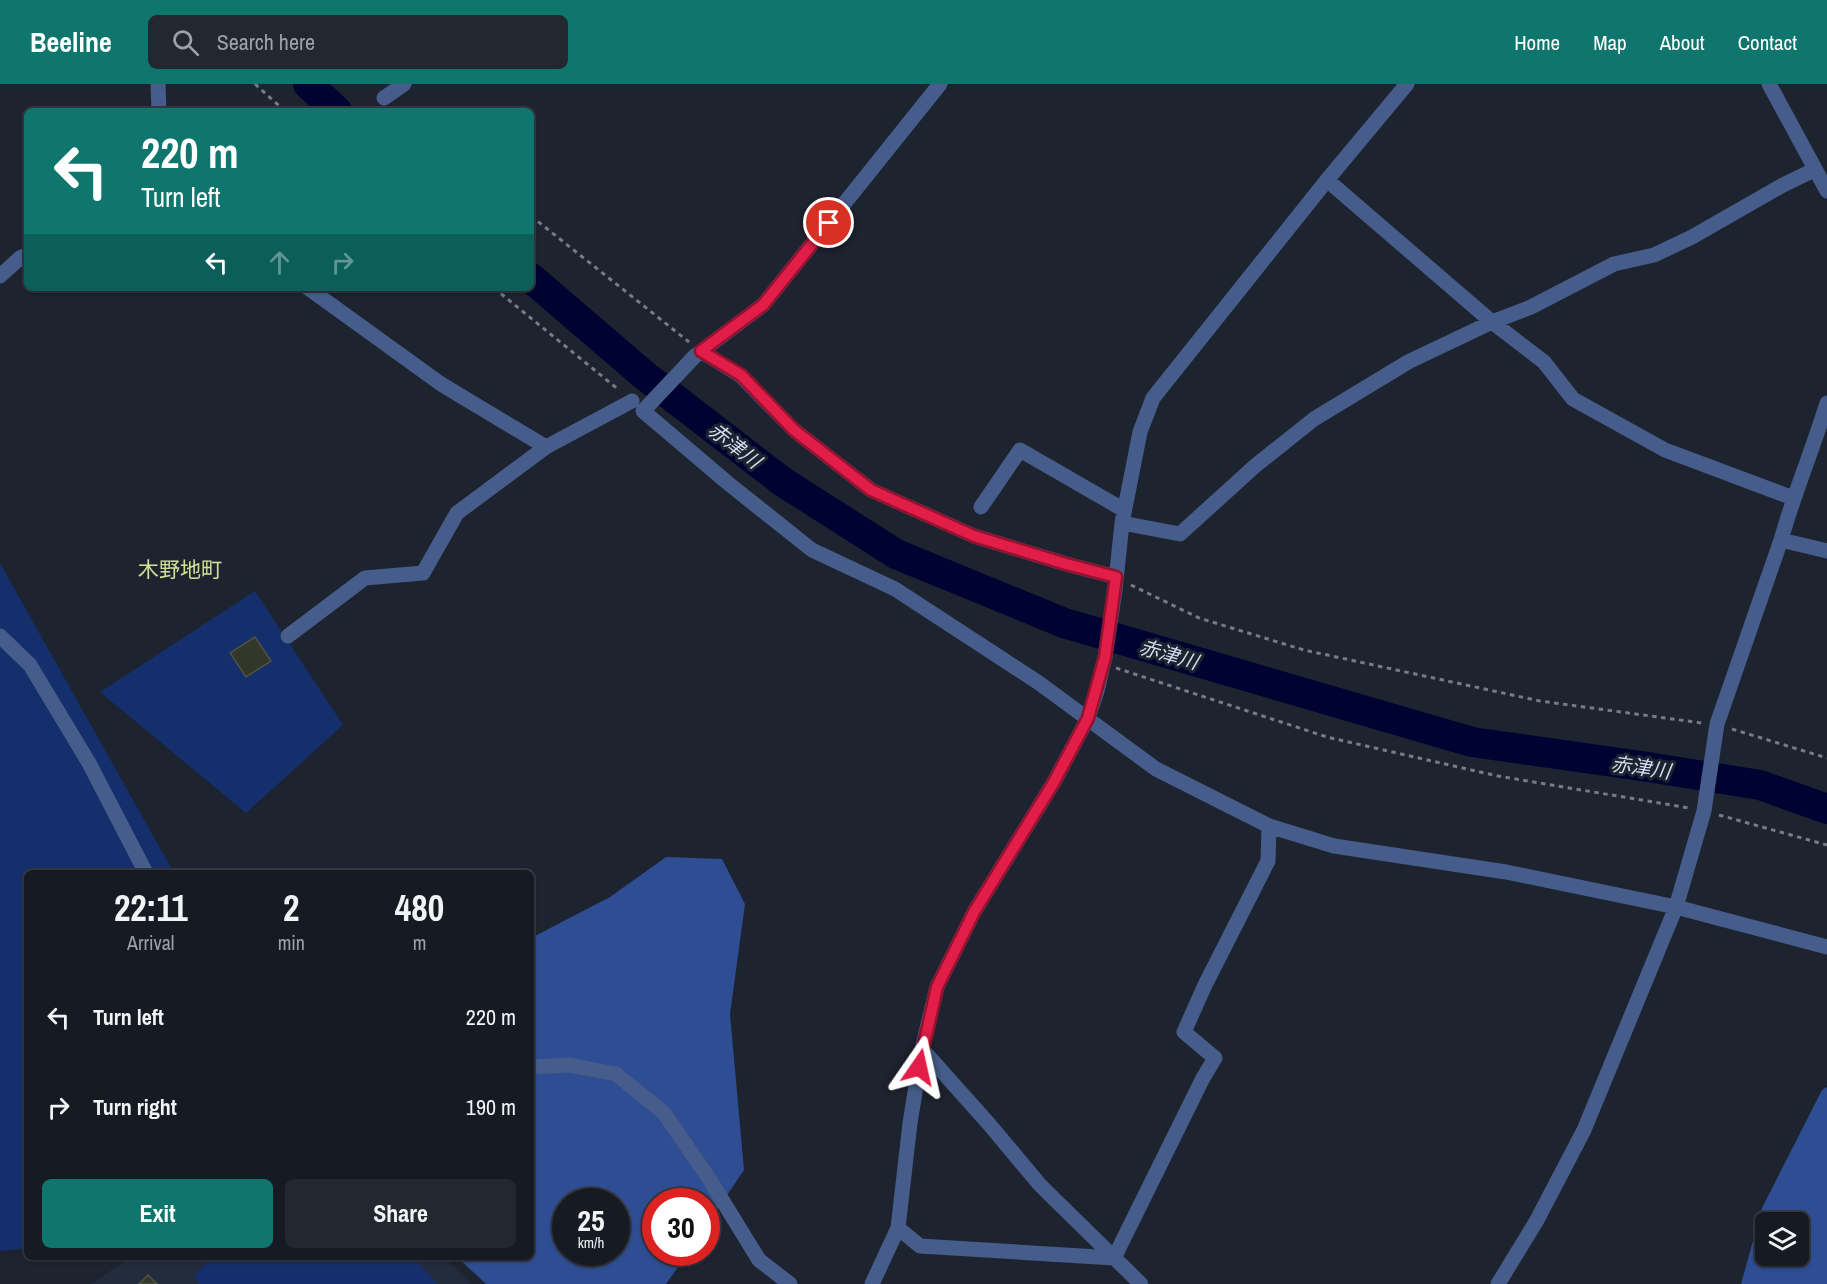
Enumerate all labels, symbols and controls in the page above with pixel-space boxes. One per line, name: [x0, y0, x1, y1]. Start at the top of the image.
search box: [148, 15, 568, 69]
text: Beeline: [30, 23, 112, 61]
icon: search: [169, 26, 202, 59]
text: Search here: [217, 27, 315, 57]
text: Home: [1514, 28, 1560, 57]
text: Map: [1593, 28, 1627, 57]
text: About: [1660, 28, 1705, 57]
text: Contact: [1738, 28, 1797, 57]
text: 220 m: [141, 125, 239, 181]
icon: left: [42, 132, 120, 210]
text: Turn left: [141, 179, 220, 215]
pin: [803, 197, 854, 248]
icon: arrive: [812, 206, 845, 239]
icon: left: [200, 246, 233, 279]
icon: ahead: [263, 246, 296, 279]
icon: right: [326, 246, 359, 279]
water label: 赤津川: [703, 416, 769, 475]
district label: 木野地町: [138, 555, 222, 584]
water label: 赤津川: [1136, 633, 1203, 676]
water label: 赤津川: [1609, 749, 1675, 785]
text: 22:11: [114, 884, 188, 932]
text: 2: [283, 884, 300, 932]
text: 480: [395, 884, 444, 932]
text: Arrival: [127, 929, 175, 956]
text: min: [278, 929, 305, 956]
text: m: [413, 929, 426, 956]
icon: left: [42, 1001, 75, 1034]
text: Turn left: [93, 1002, 164, 1032]
text: 220 m: [466, 1002, 516, 1032]
position arrow: [887, 1035, 951, 1099]
icon: right: [42, 1091, 75, 1124]
text: Turn right: [93, 1092, 177, 1122]
text: 190 m: [466, 1092, 516, 1122]
button: Exit: [42, 1179, 273, 1248]
button: Share: [285, 1179, 516, 1248]
speed limit sign: 30: [642, 1188, 720, 1266]
text: 25: [577, 1200, 605, 1240]
map controls: [1755, 1212, 1809, 1266]
button: layers: [1755, 1212, 1809, 1266]
text: km/h: [578, 1232, 604, 1253]

